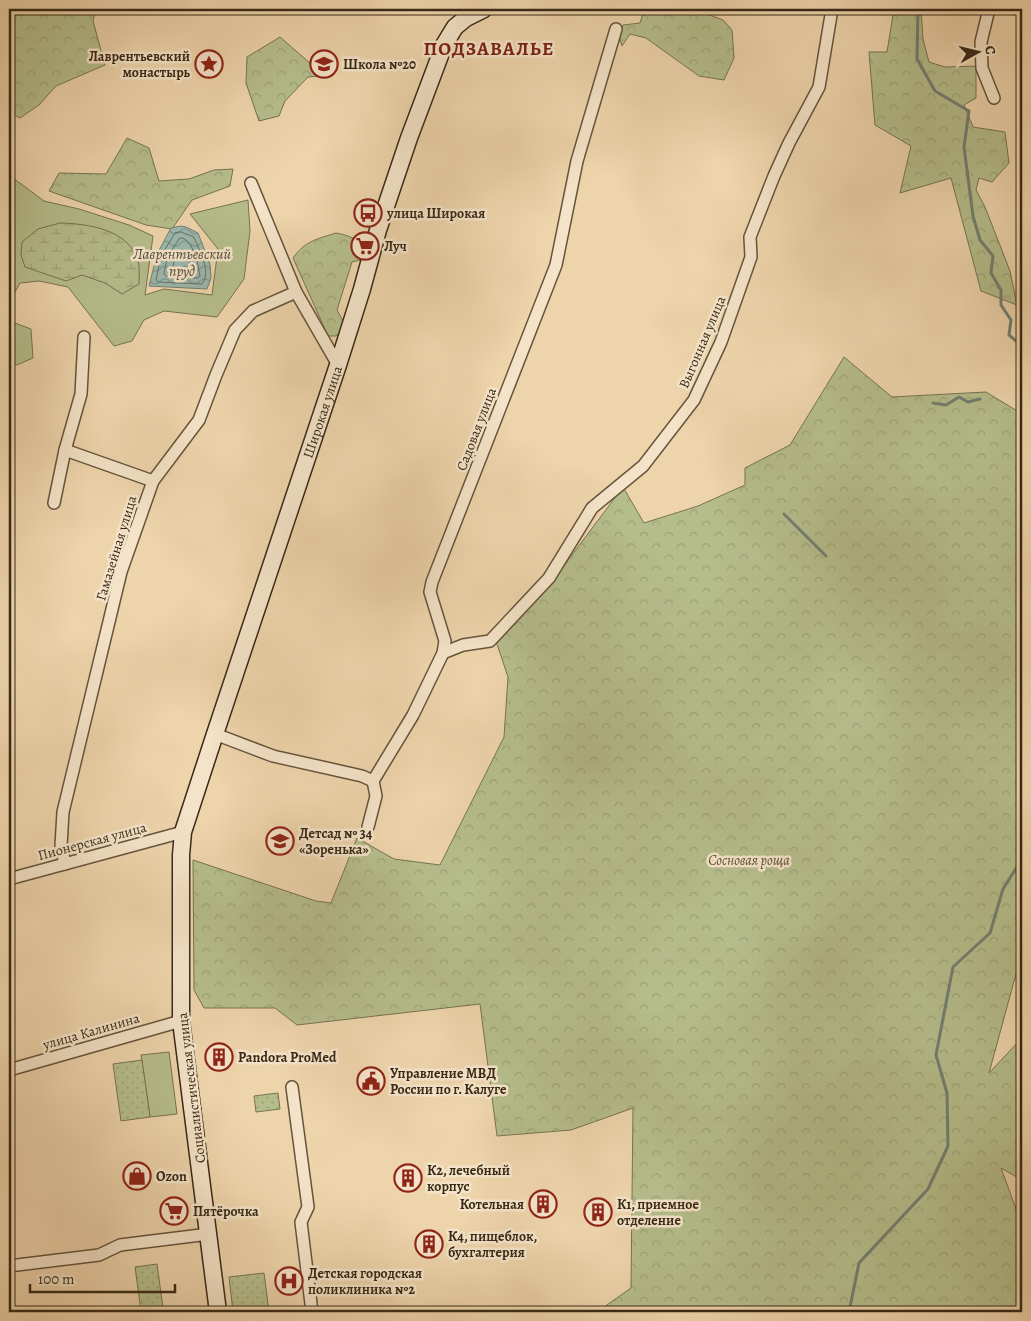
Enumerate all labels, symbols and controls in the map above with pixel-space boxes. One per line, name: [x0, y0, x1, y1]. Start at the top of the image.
north arrow: [954, 28, 1004, 78]
district label: ПОДЗАВАЛЬЕ: [424, 36, 554, 62]
text: С: [980, 45, 1000, 56]
place label: Лаврентьевский монастырь: [89, 47, 191, 82]
place icon: Лаврентьевский монастырь: [194, 49, 224, 79]
school or university icon: Школа №20: [309, 49, 339, 79]
place label: Школа №20: [343, 55, 416, 74]
bus stop icon: улица Широкая: [353, 198, 383, 228]
place label: улица Широкая: [386, 204, 485, 223]
supermarket icon: Луч: [350, 231, 380, 261]
place label: Луч: [384, 237, 407, 256]
water label: Лаврентьевский пруд: [132, 244, 231, 281]
street label: Выгонная улица: [674, 293, 731, 391]
street label: Широкая улица: [299, 363, 347, 461]
street label: Садовая улица: [452, 384, 501, 473]
street label: Гамазейная улица: [91, 493, 142, 603]
street label: Пионерская улица: [36, 818, 149, 865]
place label: Детсад № 34 «Зоренька»: [299, 824, 373, 859]
school or university icon: Детсад № 34 «Зоренька»: [265, 826, 295, 856]
park label: Сосновая роща: [708, 851, 790, 870]
street label: улица Калинина: [40, 1008, 142, 1055]
street label: Социалистическая улица: [173, 1011, 210, 1164]
building icon: Pandora ProMed: [204, 1042, 234, 1072]
place label: Pandora ProMed: [238, 1048, 337, 1067]
place label: Управление МВД России по г. Калуге: [390, 1064, 507, 1099]
public building icon: Управление МВД России по г. Калуге: [356, 1066, 386, 1096]
shop icon: Ozon: [122, 1161, 152, 1191]
place label: К2, лечебный корпус: [427, 1161, 510, 1196]
building icon: К2, лечебный корпус: [393, 1163, 423, 1193]
place label: Ozon: [156, 1167, 187, 1186]
building icon: Котельная: [528, 1189, 558, 1219]
place label: Котельная: [460, 1195, 524, 1214]
place label: К1, приемное отделение: [617, 1195, 699, 1230]
supermarket icon: Пятёрочка: [159, 1196, 189, 1226]
building icon: К1, приемное отделение: [583, 1197, 613, 1227]
place label: Пятёрочка: [193, 1202, 259, 1221]
place label: К4, пищеблок, бухгалтерия: [448, 1227, 537, 1262]
building icon: К4, пищеблок, бухгалтерия: [414, 1229, 444, 1259]
scale bar: [30, 1261, 175, 1293]
place label: Детская городская поликлиника №2: [308, 1264, 422, 1299]
hospital icon: Детская городская поликлиника №2: [274, 1266, 304, 1296]
text: 100 m: [38, 1269, 75, 1289]

